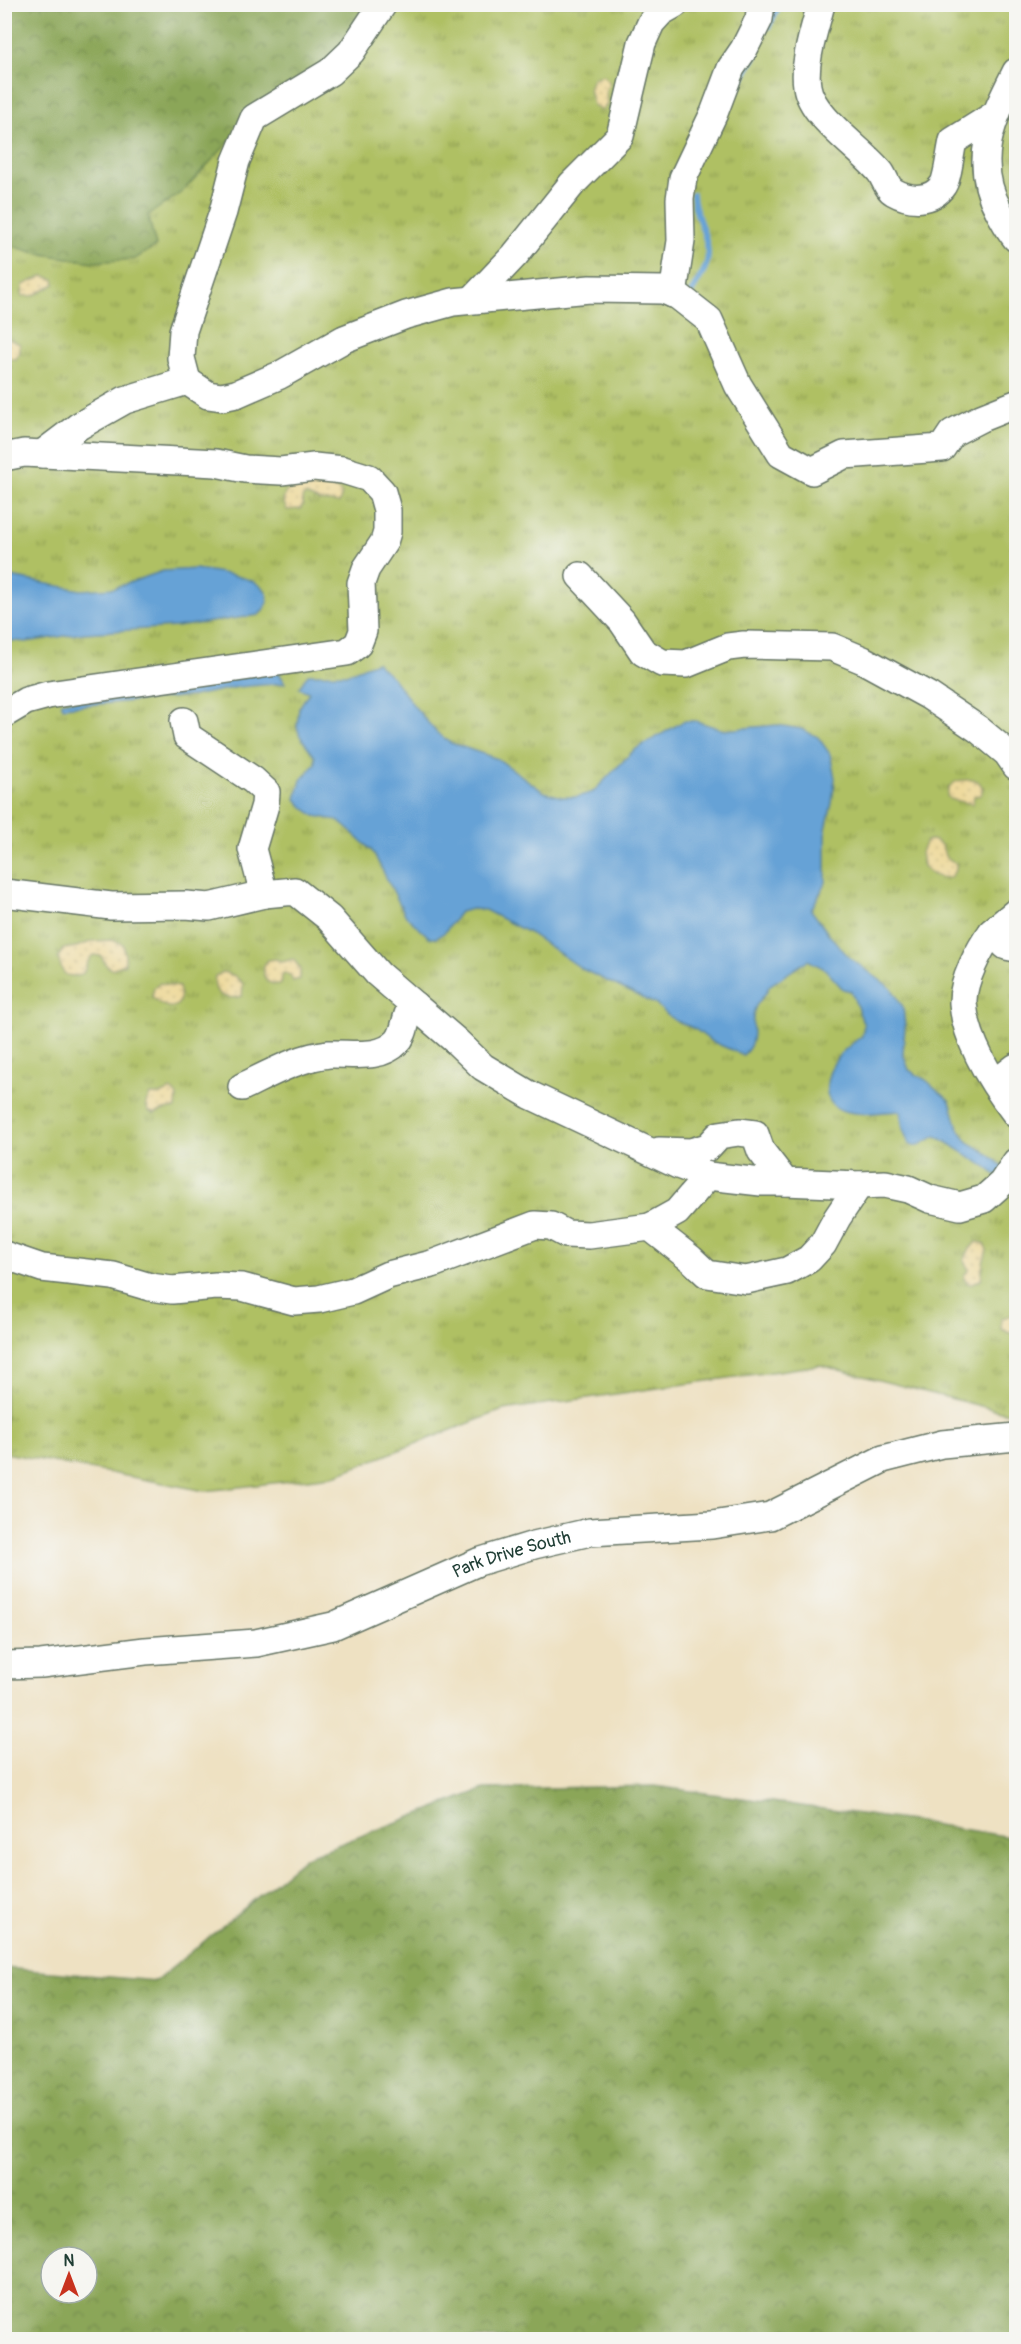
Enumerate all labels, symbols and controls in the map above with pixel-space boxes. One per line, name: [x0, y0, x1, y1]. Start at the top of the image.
street label: Park Drive South: [449, 1525, 573, 1583]
north arrow: [39, 2245, 99, 2305]
text: N: [64, 2251, 75, 2271]

